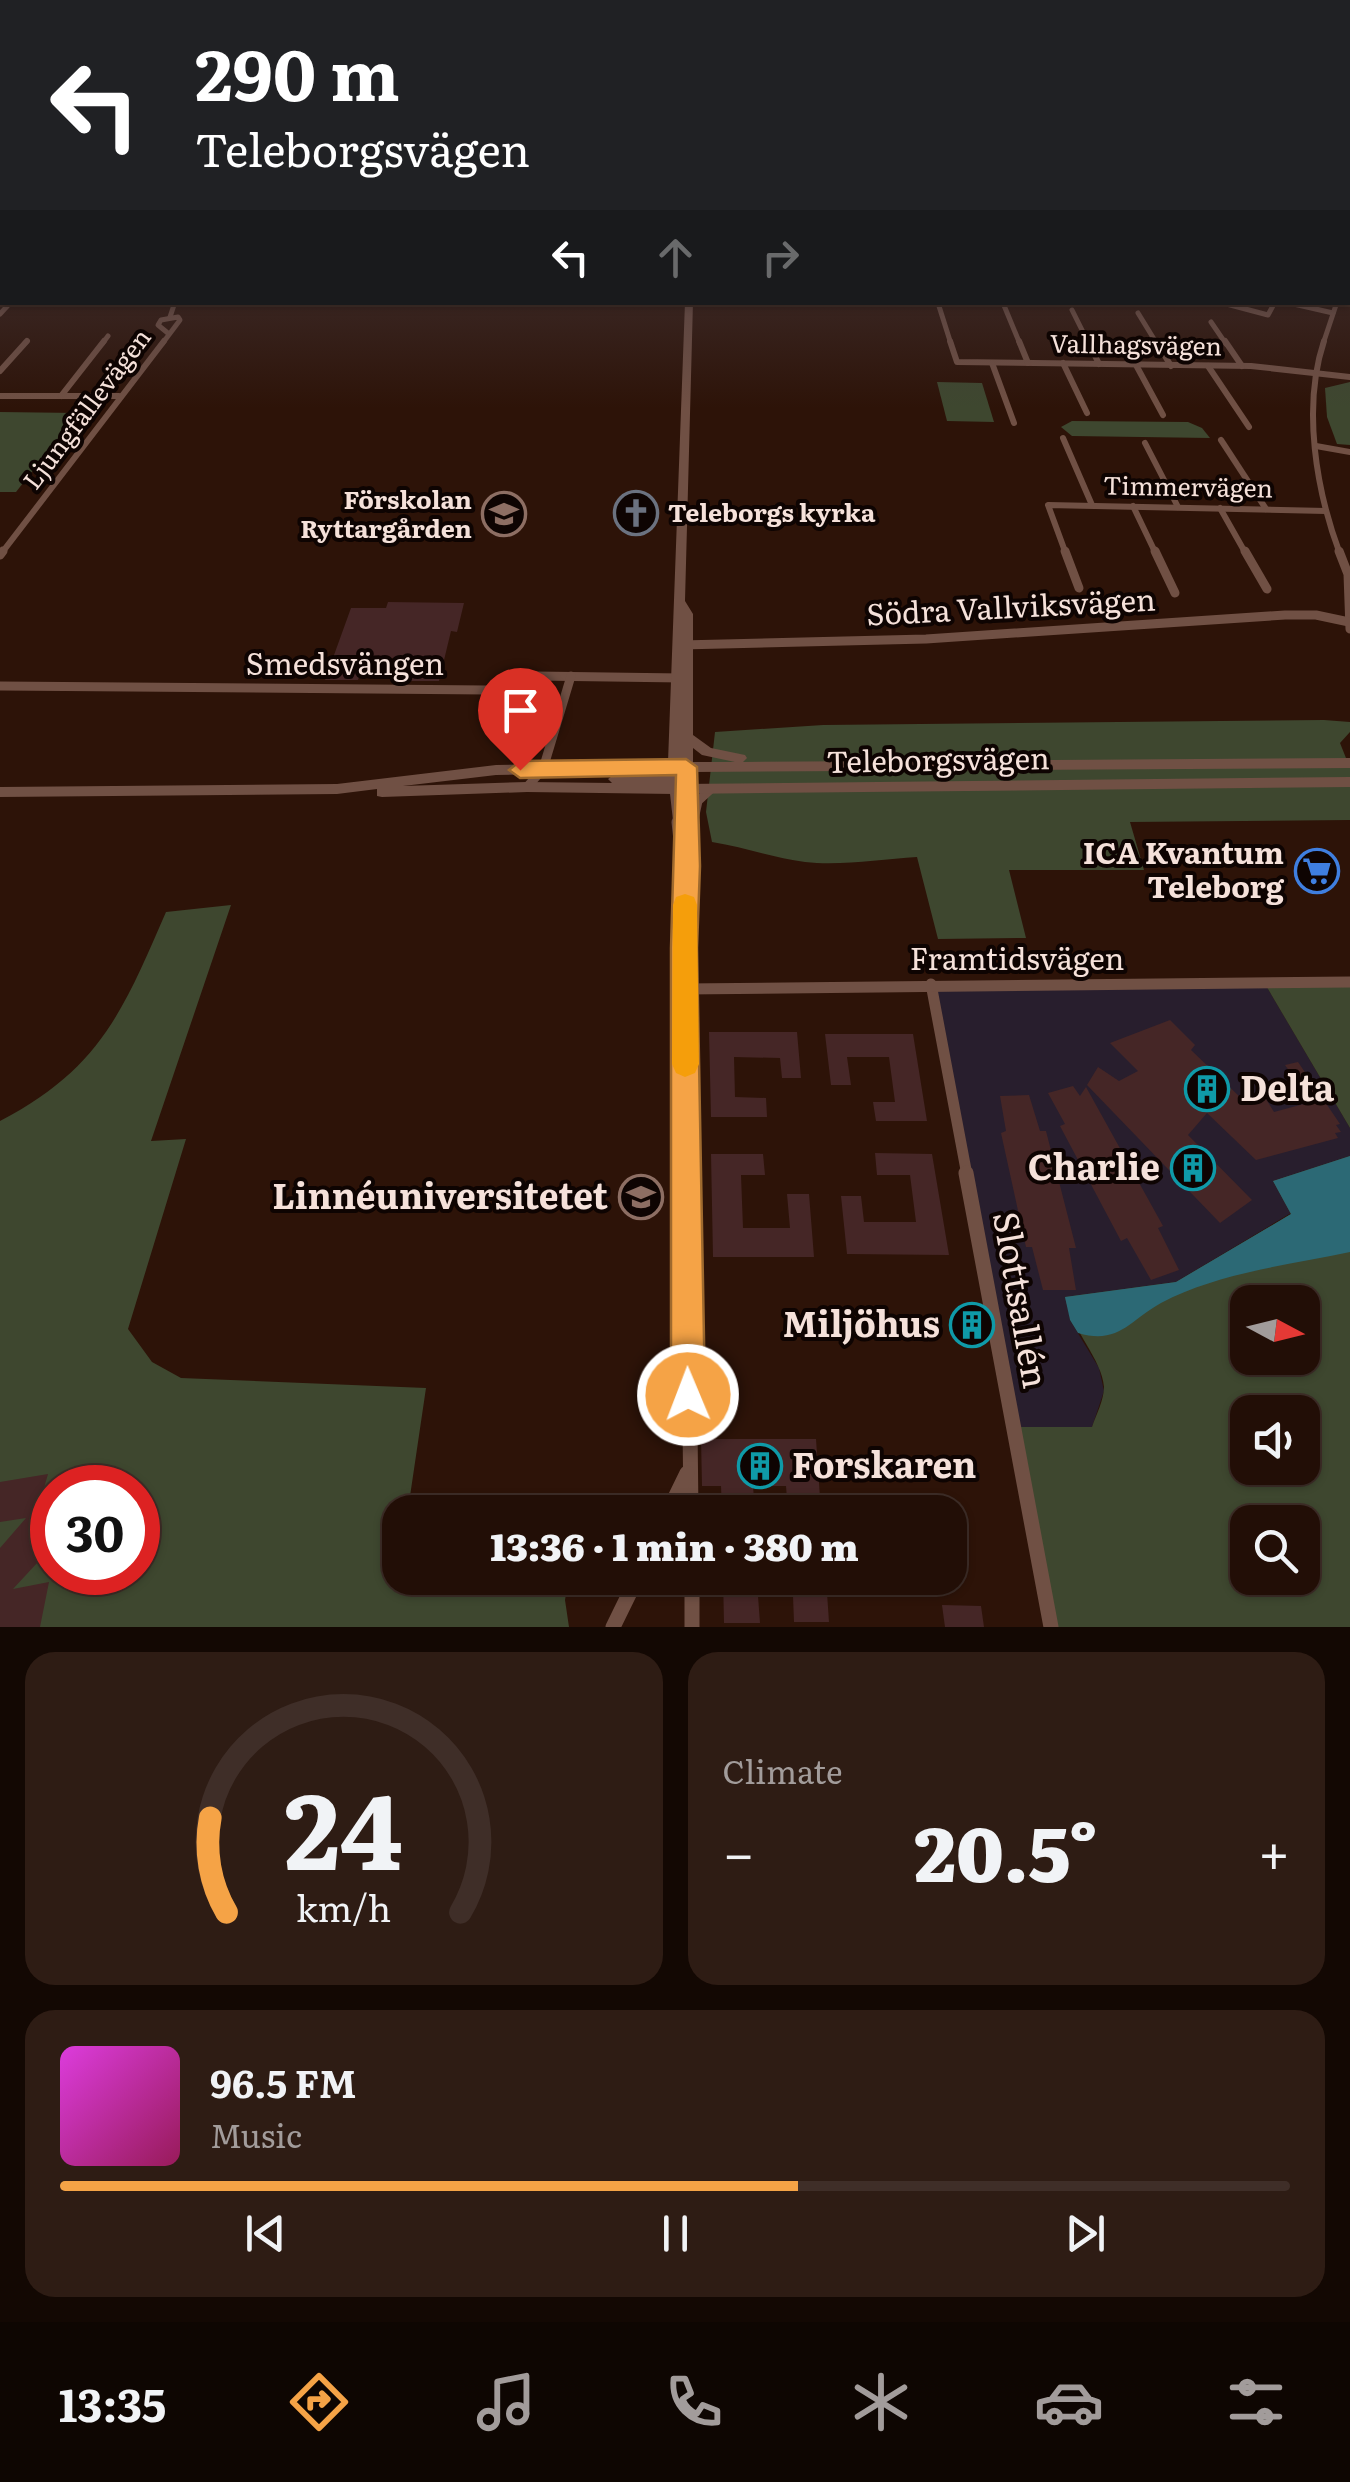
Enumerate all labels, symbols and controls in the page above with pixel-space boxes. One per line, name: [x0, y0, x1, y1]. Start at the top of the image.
text: 290 m: [195, 19, 400, 123]
icon: left: [30, 40, 160, 170]
text: Teleborgsvägen: [195, 114, 530, 181]
icon: left: [543, 230, 598, 285]
icon: ahead: [648, 230, 703, 285]
icon: right: [753, 230, 808, 285]
street label: Ljungfällevägen: [13, 320, 159, 496]
street label: Vallhagsvägen: [1050, 324, 1222, 363]
street label: Timmervägen: [1103, 466, 1273, 505]
place label: Förskolan Ryttargården: [300, 480, 472, 546]
church icon: Teleborgs kyrka: [613, 490, 659, 536]
school or university icon: Förskolan Ryttargården: [481, 491, 527, 537]
place label: Teleborgs kyrka: [668, 493, 876, 530]
street label: Södra Vallviksvägen: [865, 575, 1157, 635]
street label: Smedsvängen: [246, 640, 444, 684]
pin: [478, 668, 563, 771]
icon: arrive: [493, 683, 548, 738]
street label: Teleborgsvägen: [826, 734, 1050, 782]
place label: ICA Kvantum Teleborg: [1083, 829, 1285, 907]
supermarket icon: ICA Kvantum Teleborg: [1294, 848, 1340, 894]
street label: Framtidsvägen: [910, 935, 1124, 979]
place label: Delta: [1240, 1060, 1335, 1112]
building icon: Delta: [1184, 1066, 1230, 1112]
place label: Charlie: [1028, 1139, 1160, 1191]
building icon: Charlie: [1170, 1145, 1216, 1191]
place label: Linnéuniversitetet: [272, 1168, 609, 1220]
school or university icon: Linnéuniversitetet: [618, 1174, 664, 1220]
street label: Slottsallén: [982, 1207, 1064, 1392]
north arrow: [1230, 1285, 1320, 1375]
map controls: [1230, 1285, 1320, 1595]
place label: Miljöhus: [783, 1296, 940, 1348]
building icon: Miljöhus: [949, 1302, 995, 1348]
position arrow: [636, 1343, 740, 1447]
button: sound: [1230, 1395, 1320, 1485]
place label: Forskaren: [792, 1437, 976, 1489]
building icon: Forskaren: [737, 1443, 783, 1489]
speed limit sign: 30: [30, 1465, 160, 1595]
button: search: [1230, 1505, 1320, 1595]
text: 13:36 · 1 min · 380 m: [490, 1516, 859, 1573]
text: Climate: [723, 1746, 843, 1794]
text: 24: [284, 1748, 403, 1902]
text: 20.5°: [914, 1794, 1098, 1905]
text: −: [723, 1809, 755, 1891]
text: +: [1258, 1809, 1290, 1891]
text: km/h: [296, 1880, 391, 1933]
text: 96.5 FM: [210, 2053, 356, 2110]
text: Music: [210, 2110, 302, 2158]
icon: previous: [238, 2206, 293, 2261]
icon: pause: [648, 2206, 703, 2261]
icon: next: [1058, 2206, 1113, 2261]
icon: directions: [284, 2367, 354, 2437]
icon: music: [471, 2367, 541, 2437]
icon: phone: [659, 2367, 729, 2437]
icon: climate: [846, 2367, 916, 2437]
icon: car: [1034, 2367, 1104, 2437]
icon: filters: [1221, 2367, 1291, 2437]
text: 13:35: [59, 2369, 166, 2436]

